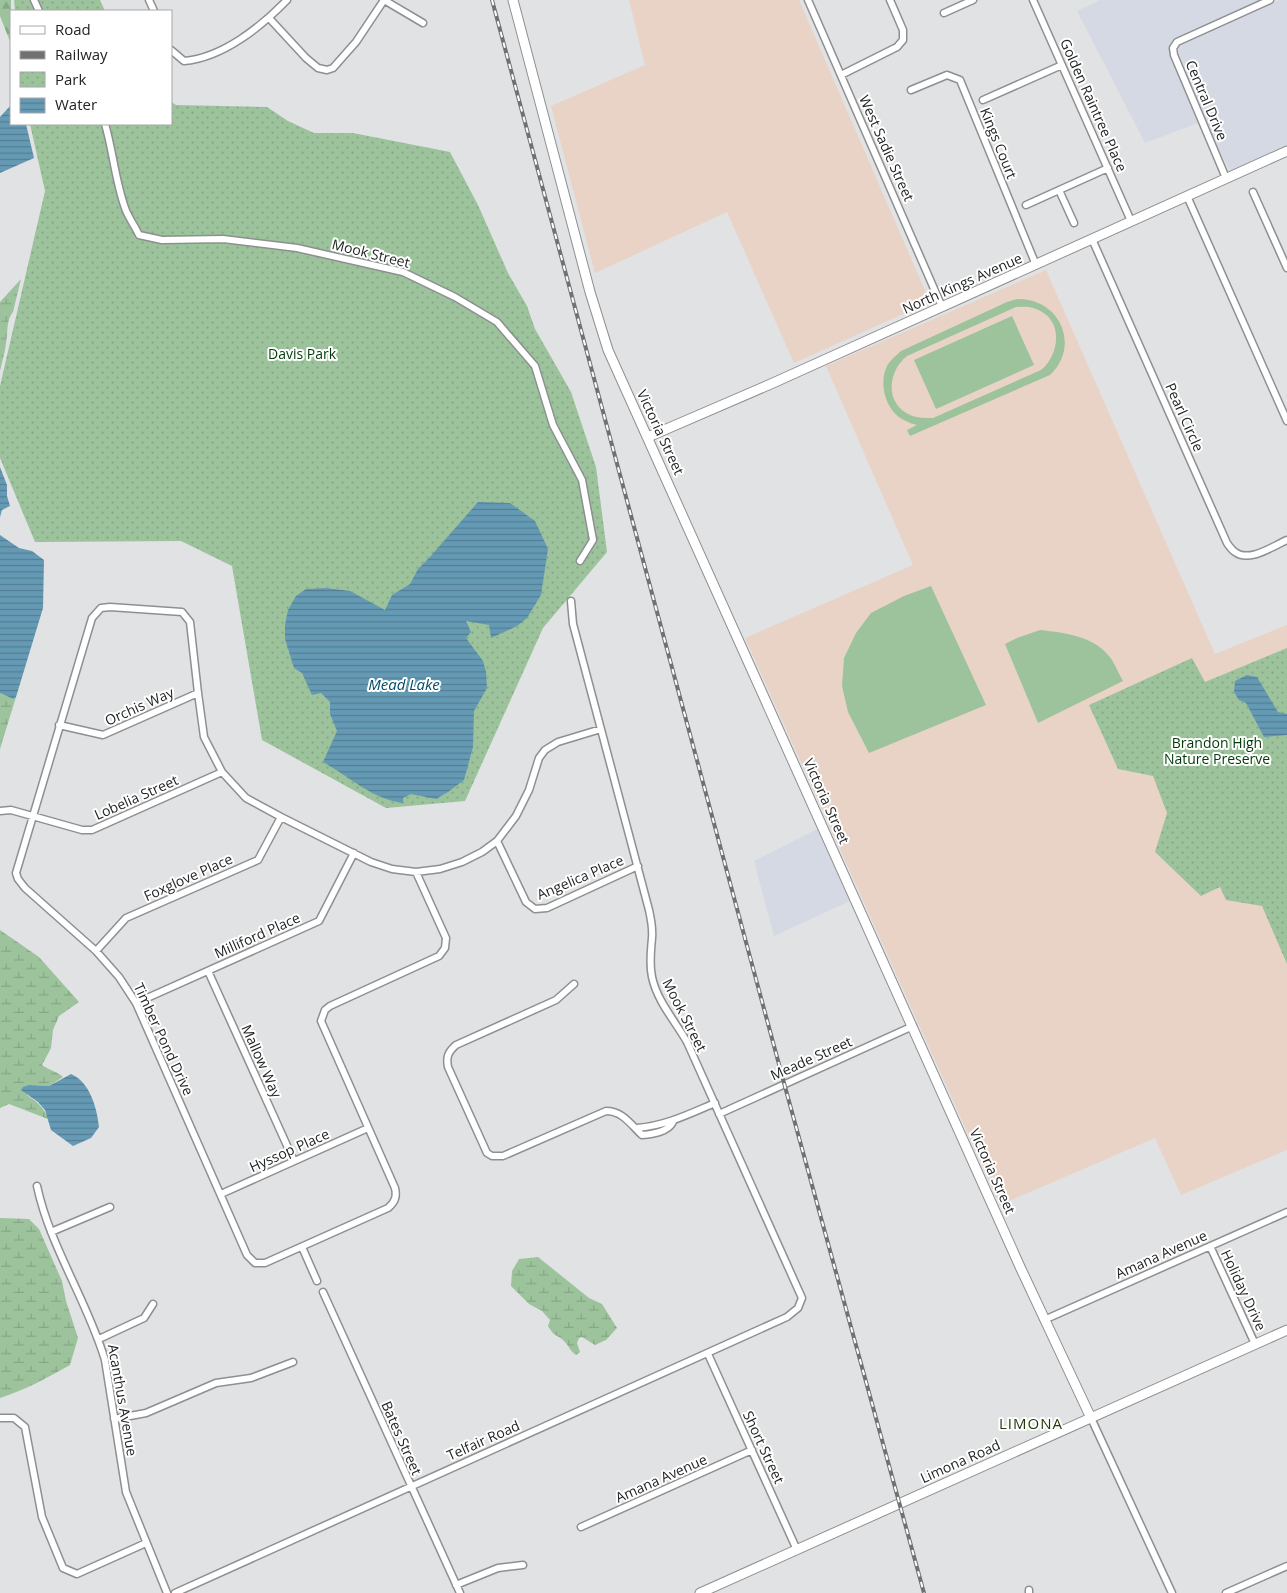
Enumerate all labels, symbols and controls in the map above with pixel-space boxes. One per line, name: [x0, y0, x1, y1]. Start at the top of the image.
legend: [10, 10, 172, 125]
text: Road: [55, 19, 91, 39]
street label: Golden Raintree Place: [1056, 35, 1132, 175]
text: Railway: [55, 44, 108, 64]
street label: Central Drive: [1182, 57, 1232, 143]
text: Park: [55, 69, 86, 89]
street label: West Sadie Street: [855, 92, 919, 204]
text: Water: [55, 94, 97, 114]
street label: Kings Court: [976, 105, 1022, 181]
street label: Mook Street: [330, 234, 412, 272]
street label: North Kings Avenue: [899, 248, 1025, 318]
park label: Davis Park: [268, 344, 337, 363]
street label: Pearl Circle: [1161, 380, 1209, 454]
street label: Victoria Street: [633, 386, 689, 478]
water label: Mead Lake: [368, 674, 440, 694]
street label: Orchis Way: [102, 682, 177, 730]
park label: Brandon High Nature Preserve: [1164, 733, 1270, 768]
street label: Victoria Street: [800, 755, 854, 847]
street label: Lobelia Street: [91, 770, 181, 824]
street label: Foxglove Place: [141, 849, 236, 905]
street label: Angelica Place: [534, 850, 626, 904]
street label: Milliford Place: [211, 908, 303, 962]
street label: Mook Street: [658, 975, 712, 1055]
street label: Timber Pond Drive: [130, 980, 198, 1098]
street label: Mallow Way: [237, 1021, 287, 1101]
street label: Meade Street: [767, 1032, 855, 1084]
street label: Hyssop Place: [246, 1124, 332, 1176]
street label: Victoria Street: [966, 1125, 1020, 1217]
street label: Amana Avenue: [1112, 1225, 1210, 1283]
street label: Holiday Drive: [1217, 1247, 1271, 1334]
street label: Acanthus Avenue: [104, 1343, 142, 1457]
street label: Bates Street: [377, 1398, 427, 1478]
street label: Short Street: [739, 1408, 789, 1486]
district label: LIMONA: [999, 1413, 1063, 1433]
street label: Telfair Road: [444, 1415, 522, 1465]
street label: Limona Road: [917, 1435, 1003, 1487]
street label: Amana Avenue: [612, 1449, 710, 1507]

